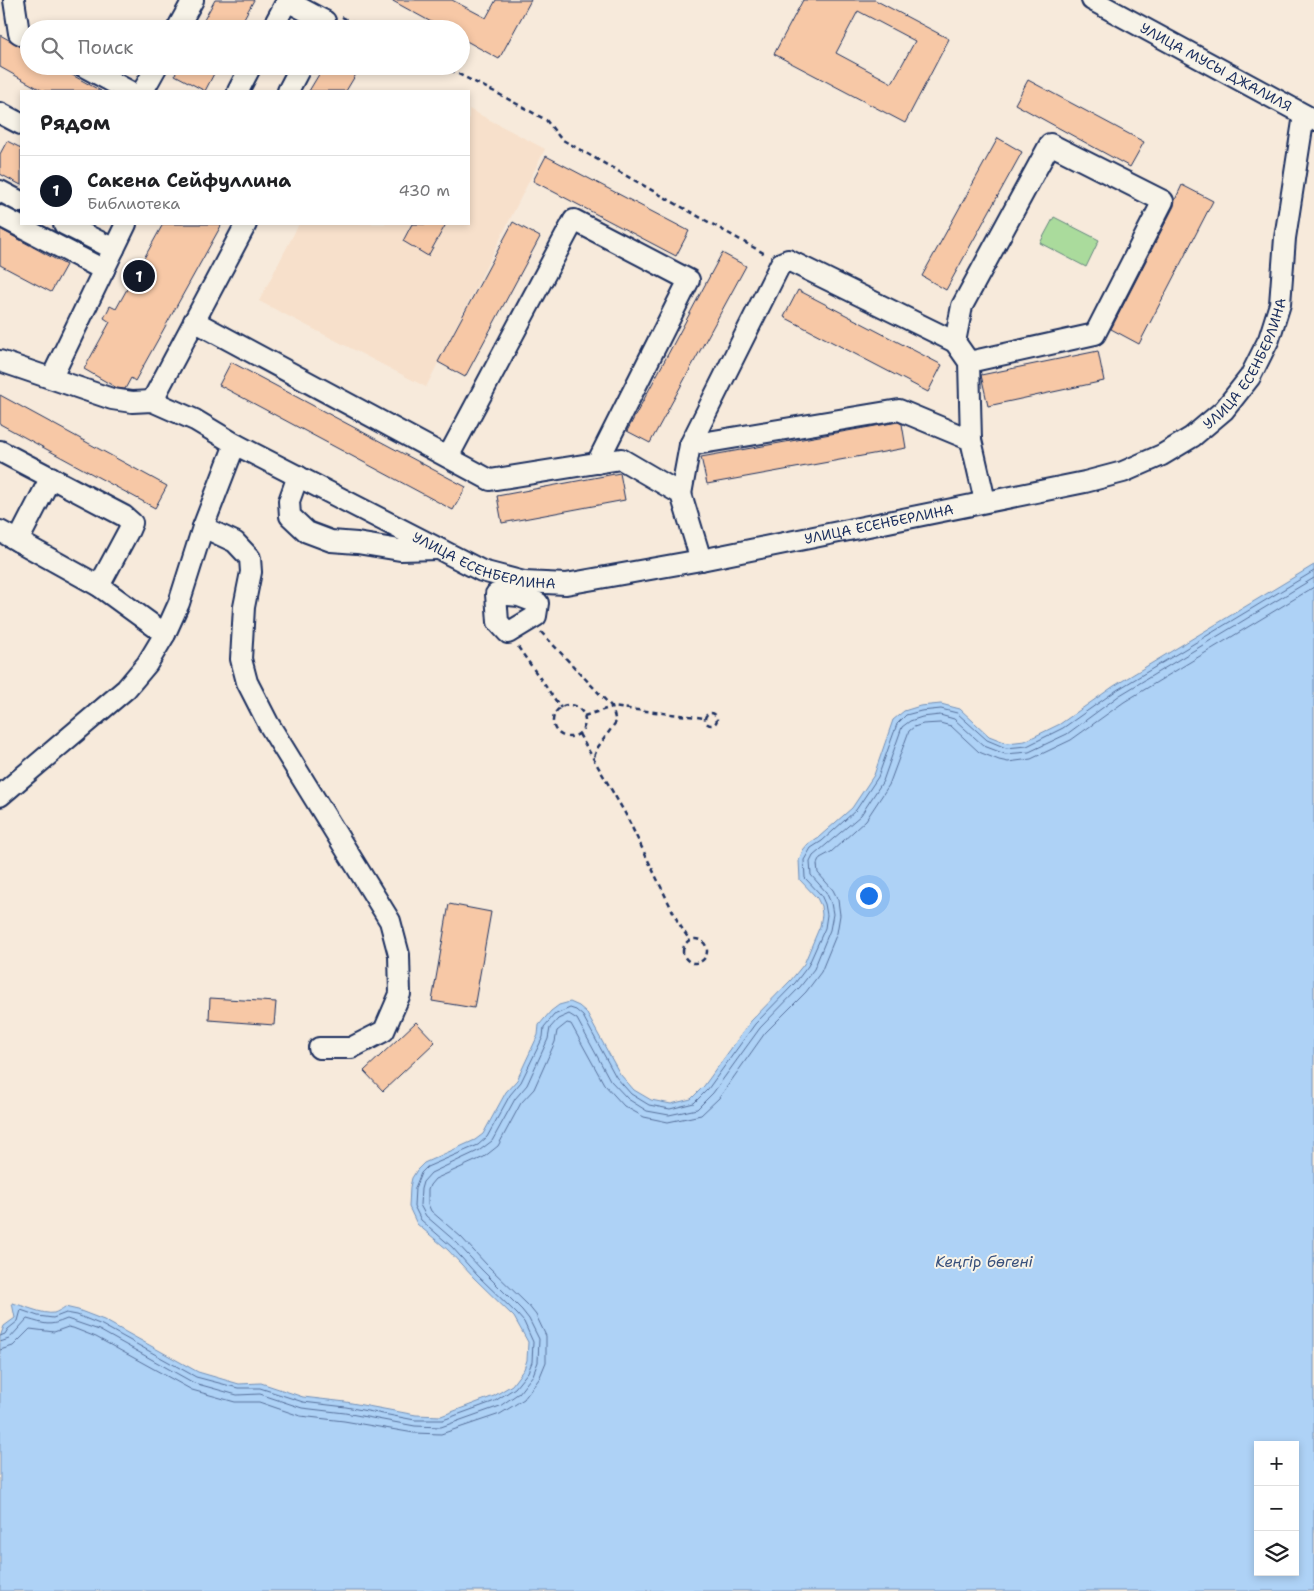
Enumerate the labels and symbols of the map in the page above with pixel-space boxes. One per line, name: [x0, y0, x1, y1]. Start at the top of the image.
street label: УЛИЦА МУСЫ ДЖАЛИЛЯ: [1137, 19, 1295, 115]
pin: 1: [123, 257, 155, 295]
street label: УЛИЦА ЕСЕНБЕРЛИНА: [1199, 298, 1289, 433]
street label: УЛИЦА ЕСЕНБЕРЛИНА: [803, 500, 955, 548]
street label: УЛИЦА ЕСЕНБЕРЛИНА: [410, 528, 556, 592]
your location: [856, 883, 882, 909]
water label: Кеңгір бөгені: [935, 1252, 1034, 1272]

